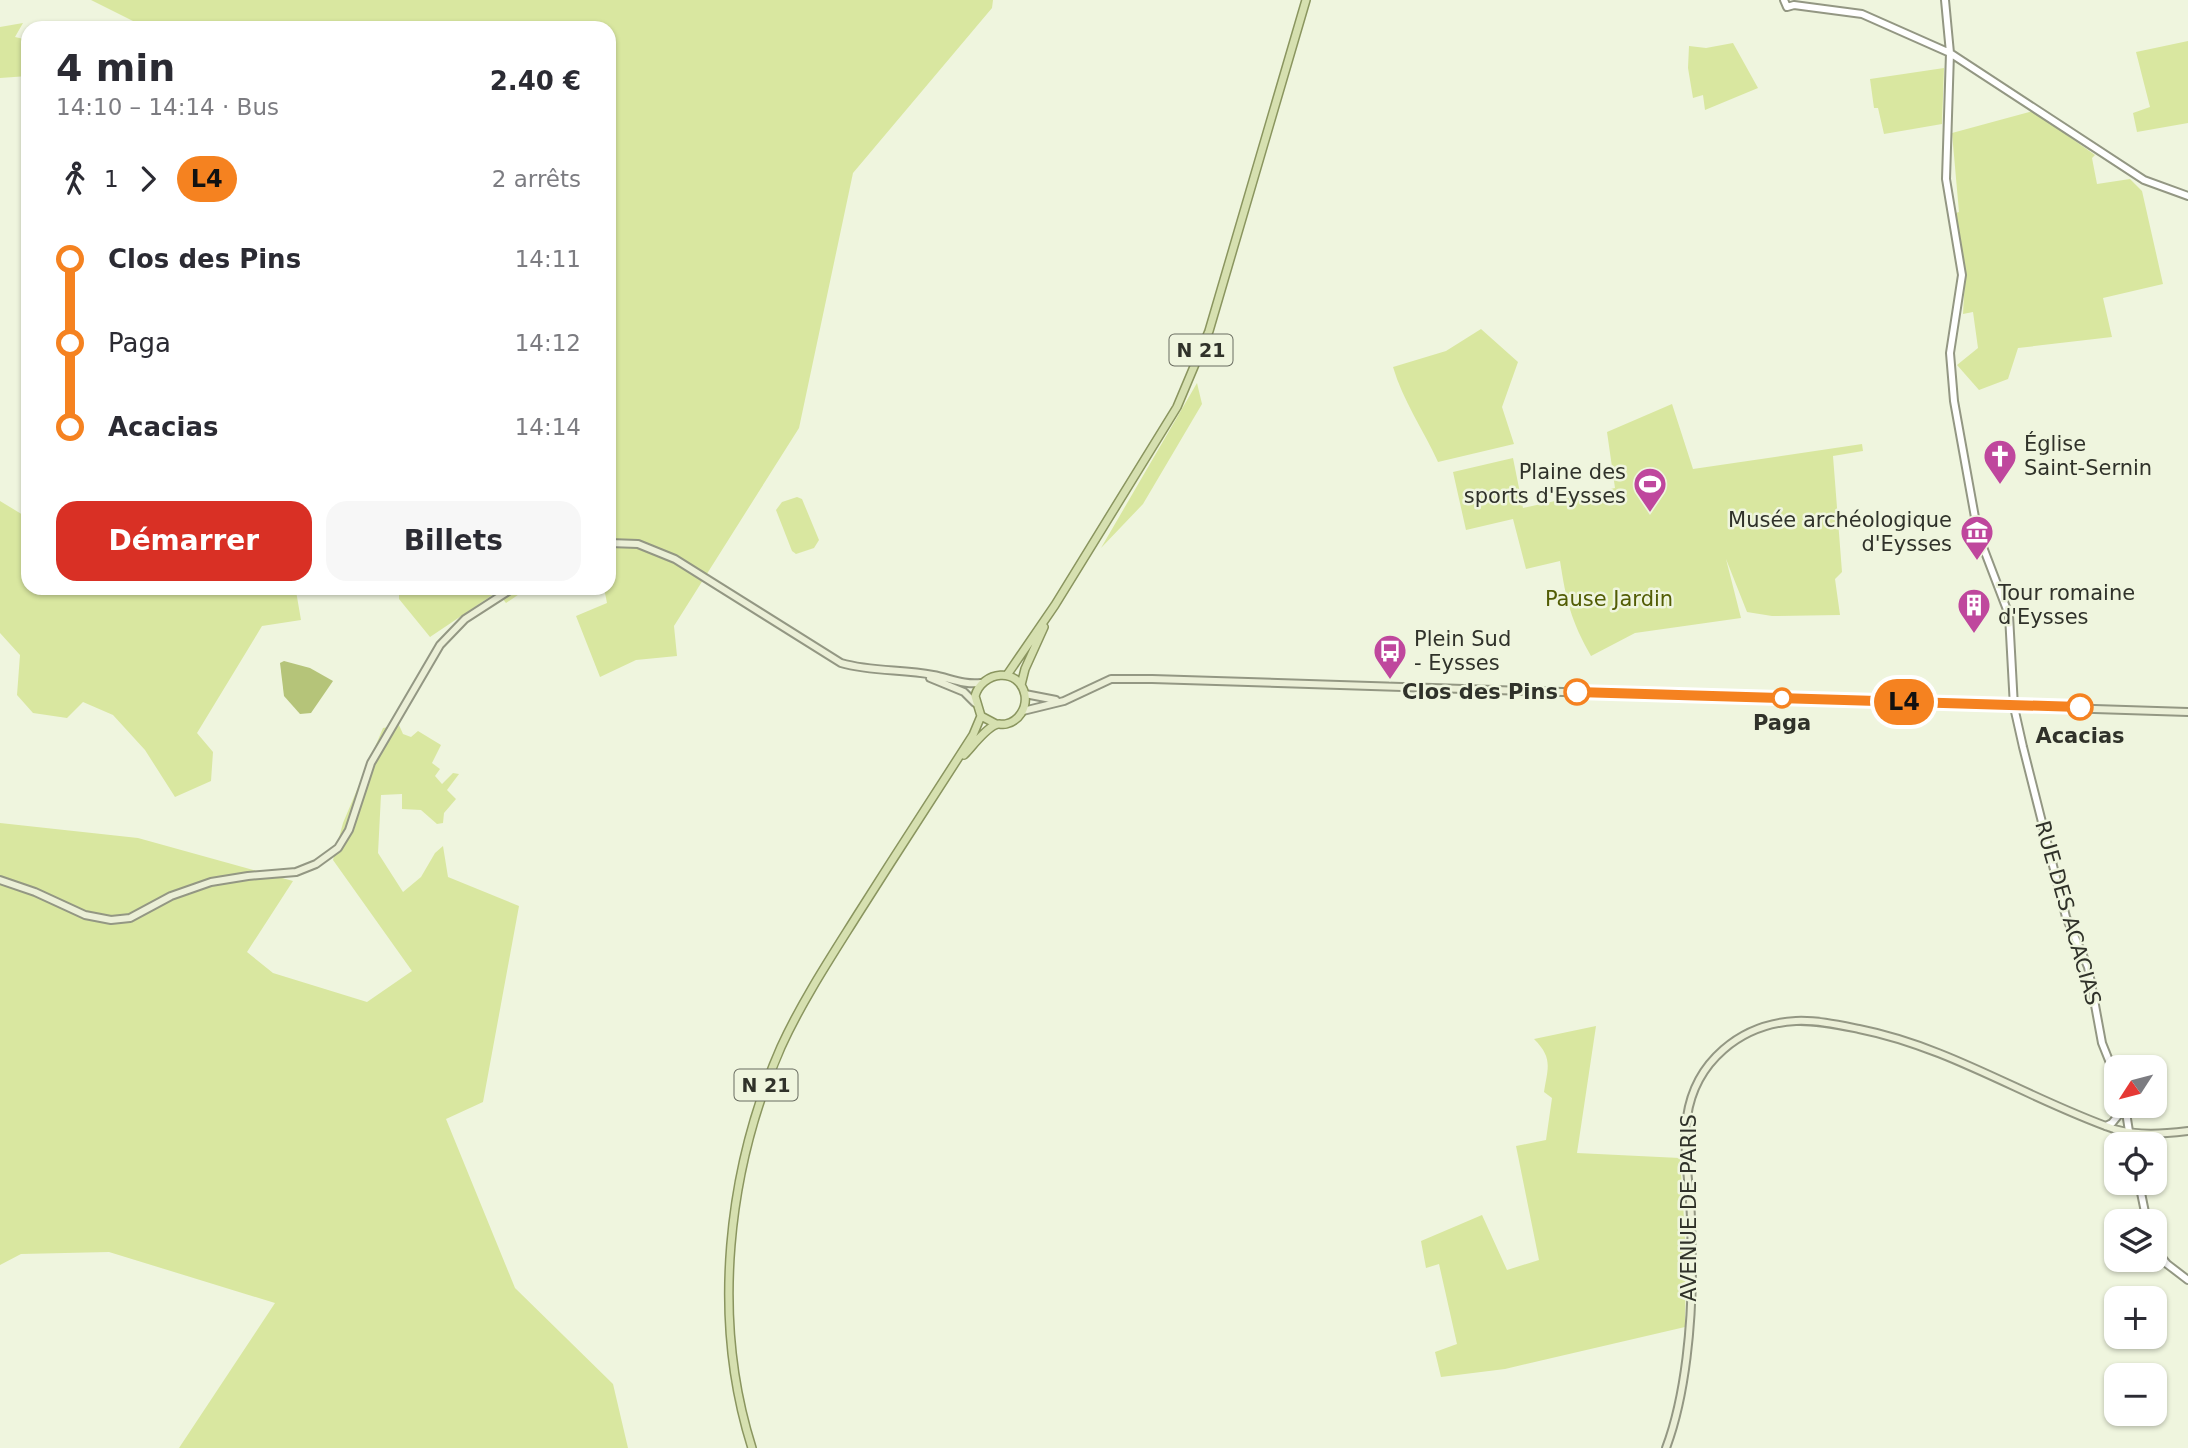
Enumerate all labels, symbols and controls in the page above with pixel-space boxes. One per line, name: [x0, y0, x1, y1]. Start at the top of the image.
text: 4 min: [56, 46, 175, 90]
text: 2.40 €: [490, 66, 581, 96]
text: 14:10 – 14:14 · Bus: [56, 94, 279, 120]
icon: walk: [56, 160, 94, 198]
icon: forward: [129, 160, 167, 198]
text: L4: [191, 165, 223, 193]
text: 1: [104, 166, 119, 192]
text: 2 arrêts: [492, 166, 581, 192]
text: Clos des Pins: [108, 244, 301, 274]
text: 14:11: [515, 246, 581, 272]
text: Paga: [108, 328, 171, 358]
text: 14:12: [515, 330, 581, 356]
road number: N 21: [1170, 334, 1232, 366]
text: Acacias: [108, 412, 218, 442]
text: 14:14: [515, 414, 581, 440]
place label: Église Saint-Sernin: [2024, 431, 2152, 480]
church icon: Église Saint-Sernin: [1981, 437, 2019, 486]
place label: Plaine des sports d'Eysses: [1464, 460, 1626, 508]
sports icon: Plaine des sports d'Eysses: [1631, 465, 1669, 514]
button: Démarrer: [56, 501, 312, 581]
button: Billets: [326, 501, 581, 581]
place label: Musée archéologique d'Eysses: [1728, 508, 1952, 556]
museum icon: Musée archéologique d'Eysses: [1958, 513, 1996, 562]
place label: Tour romaine d'Eysses: [1997, 581, 2135, 629]
building icon: Tour romaine d'Eysses: [1955, 586, 1993, 635]
park label: Pause Jardin: [1545, 587, 1673, 611]
place label: Plein Sud - Eysses: [1414, 627, 1511, 675]
bus stop icon: Plein Sud - Eysses: [1371, 632, 1409, 681]
marker: Clos des Pins: [1564, 679, 1590, 705]
line badge: L4: [1872, 679, 1936, 725]
place label: Clos des Pins: [1402, 680, 1558, 704]
marker: Paga: [1772, 688, 1792, 708]
text: L4: [1888, 688, 1920, 716]
marker: Acacias: [2067, 694, 2093, 720]
place label: Paga: [1753, 711, 1811, 735]
place label: Acacias: [2035, 724, 2125, 748]
street label: RUE DES ACACIAS: [2030, 818, 2106, 1008]
north arrow: [2104, 1055, 2166, 1118]
map controls: [2104, 1055, 2167, 1426]
road number: N 21: [734, 1070, 798, 1100]
street label: AVENUE DE PARIS: [1677, 1114, 1701, 1302]
button: locate: [2104, 1132, 2167, 1195]
button: layers: [2104, 1209, 2167, 1272]
button: +: [2104, 1286, 2167, 1349]
button: −: [2104, 1363, 2167, 1426]

